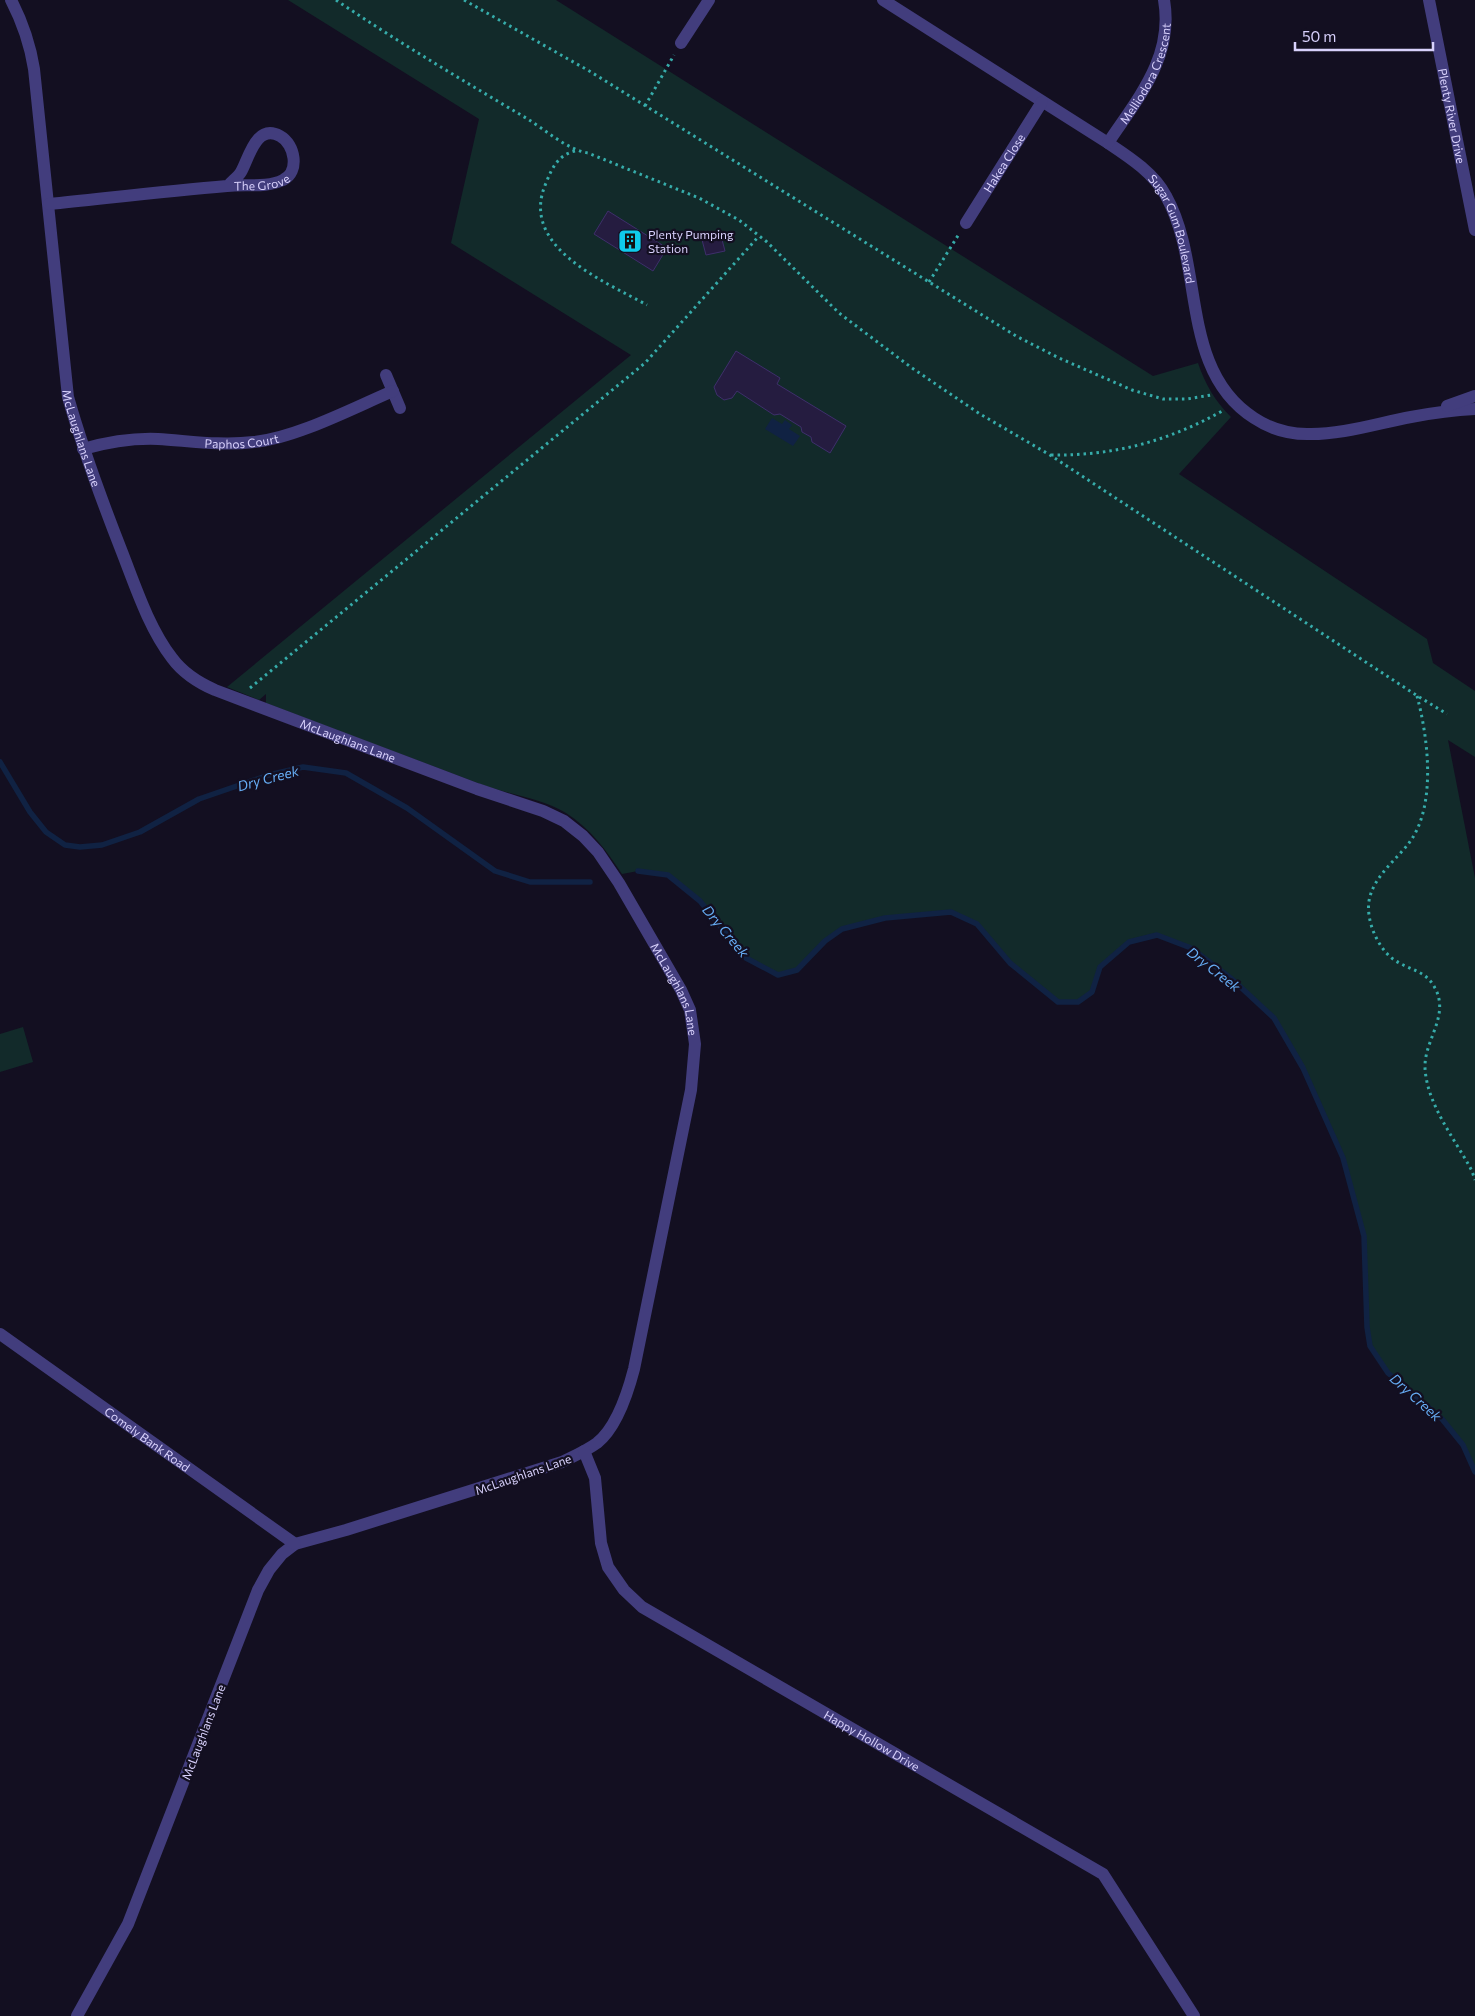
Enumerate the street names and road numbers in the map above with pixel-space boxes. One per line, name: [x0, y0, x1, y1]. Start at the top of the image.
street label: Melliodora Crescent: [1116, 22, 1173, 126]
street label: Plenty River Drive: [1436, 67, 1469, 165]
street label: Hakea Close: [980, 131, 1027, 195]
street label: The Grove: [234, 171, 292, 192]
street label: Sugar Gum Boulevard: [1146, 171, 1198, 285]
street label: McLaughlans Lane: [60, 389, 104, 488]
street label: Paphos Court: [204, 431, 280, 451]
street label: McLaughlans Lane: [298, 716, 398, 765]
street label: McLaughlans Lane: [648, 940, 701, 1036]
street label: Comely Bank Road: [102, 1404, 193, 1474]
street label: McLaughlans Lane: [473, 1451, 573, 1497]
street label: McLaughlans Lane: [178, 1682, 228, 1782]
street label: Happy Hollow Drive: [822, 1707, 922, 1773]

